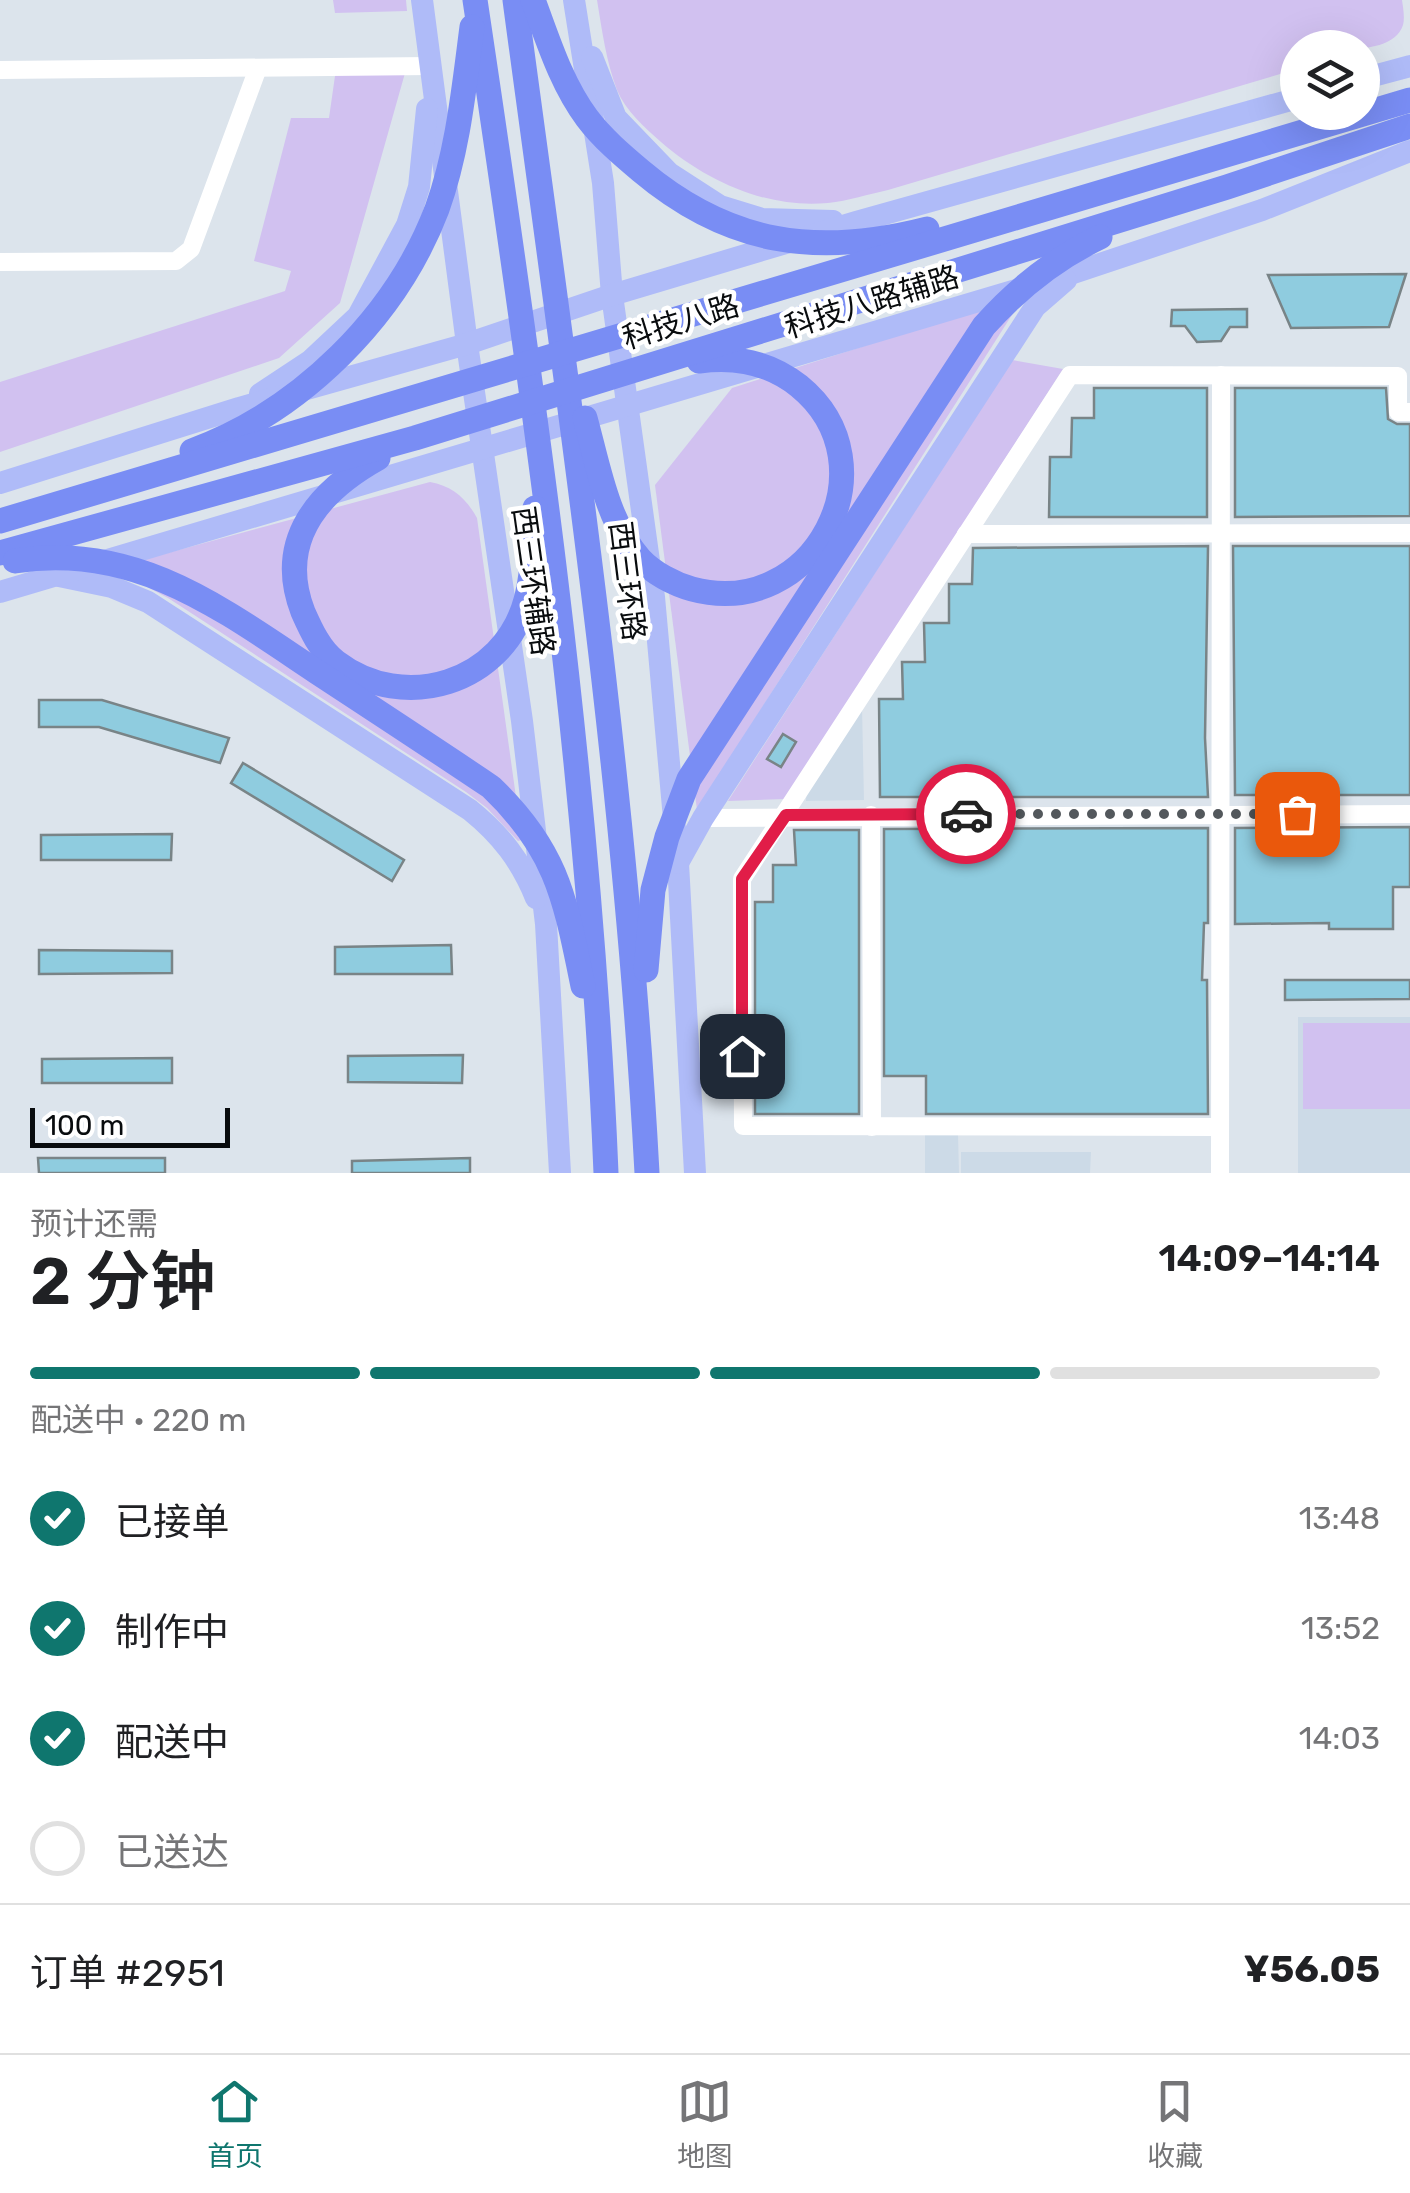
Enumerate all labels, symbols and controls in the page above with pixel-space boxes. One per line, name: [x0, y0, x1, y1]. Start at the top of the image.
map controls: [1280, 30, 1380, 130]
button: layers: [1280, 30, 1380, 130]
street label: 科技八路辅路: [781, 258, 963, 346]
street label: 科技八路: [618, 287, 744, 357]
street label: 西三环辅路: [505, 504, 561, 658]
street label: 西三环路: [602, 519, 652, 643]
courier: [916, 764, 1016, 864]
pin: [1255, 772, 1340, 857]
icon: car: [939, 787, 994, 842]
icon: bag: [1270, 787, 1325, 842]
pin: [700, 1014, 785, 1099]
icon: home: [715, 1029, 770, 1084]
scale bar: [30, 1103, 230, 1148]
text: 100 m: [45, 1109, 124, 1142]
text: 预计还需: [30, 1205, 158, 1243]
text: 14:09–14:14: [1158, 1235, 1380, 1281]
text: 2 分钟: [30, 1243, 216, 1320]
text: 配送中 · 220 m: [30, 1401, 246, 1439]
icon: check: [30, 1491, 85, 1546]
text: 已接单: [115, 1499, 229, 1545]
text: 13:48: [1299, 1499, 1380, 1537]
icon: check: [30, 1601, 85, 1656]
text: 制作中: [115, 1609, 229, 1655]
text: 13:52: [1301, 1609, 1380, 1647]
icon: check: [30, 1711, 85, 1766]
text: 配送中: [115, 1719, 229, 1765]
text: 14:03: [1299, 1719, 1380, 1757]
text: 已送达: [115, 1829, 229, 1875]
text: ¥56.05: [1244, 1946, 1380, 1992]
text: 订单 #2951: [30, 1950, 225, 1996]
tab: 首页: [207, 2074, 263, 2174]
tab: 地图: [677, 2074, 733, 2174]
tab: 收藏: [1147, 2074, 1203, 2174]

